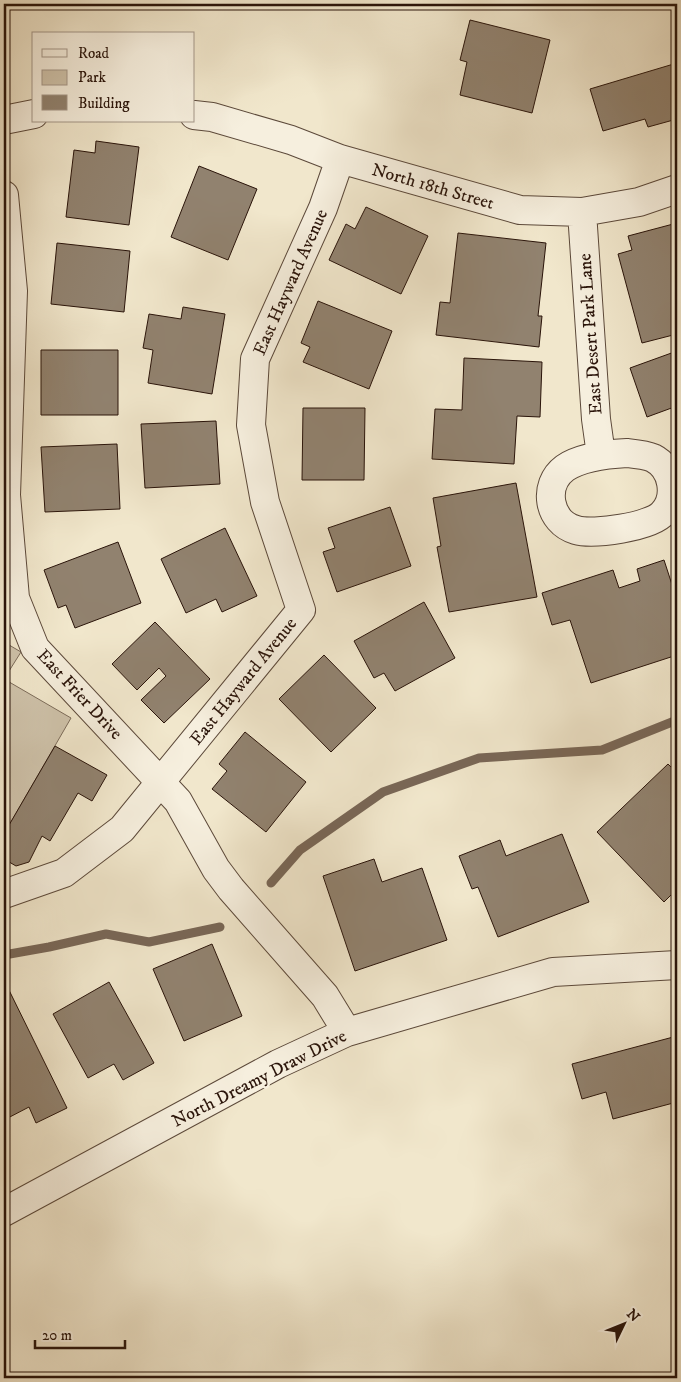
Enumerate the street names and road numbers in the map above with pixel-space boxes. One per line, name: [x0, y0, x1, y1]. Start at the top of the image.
street label: North 18th Street: [369, 159, 497, 215]
street label: East Hayward Avenue: [249, 206, 333, 359]
street label: East Desert Park Lane: [574, 253, 608, 415]
street label: East Hayward Avenue: [186, 613, 302, 750]
street label: East Frier Drive: [32, 645, 127, 744]
street label: North Dreamy Draw Drive: [168, 1025, 350, 1132]

